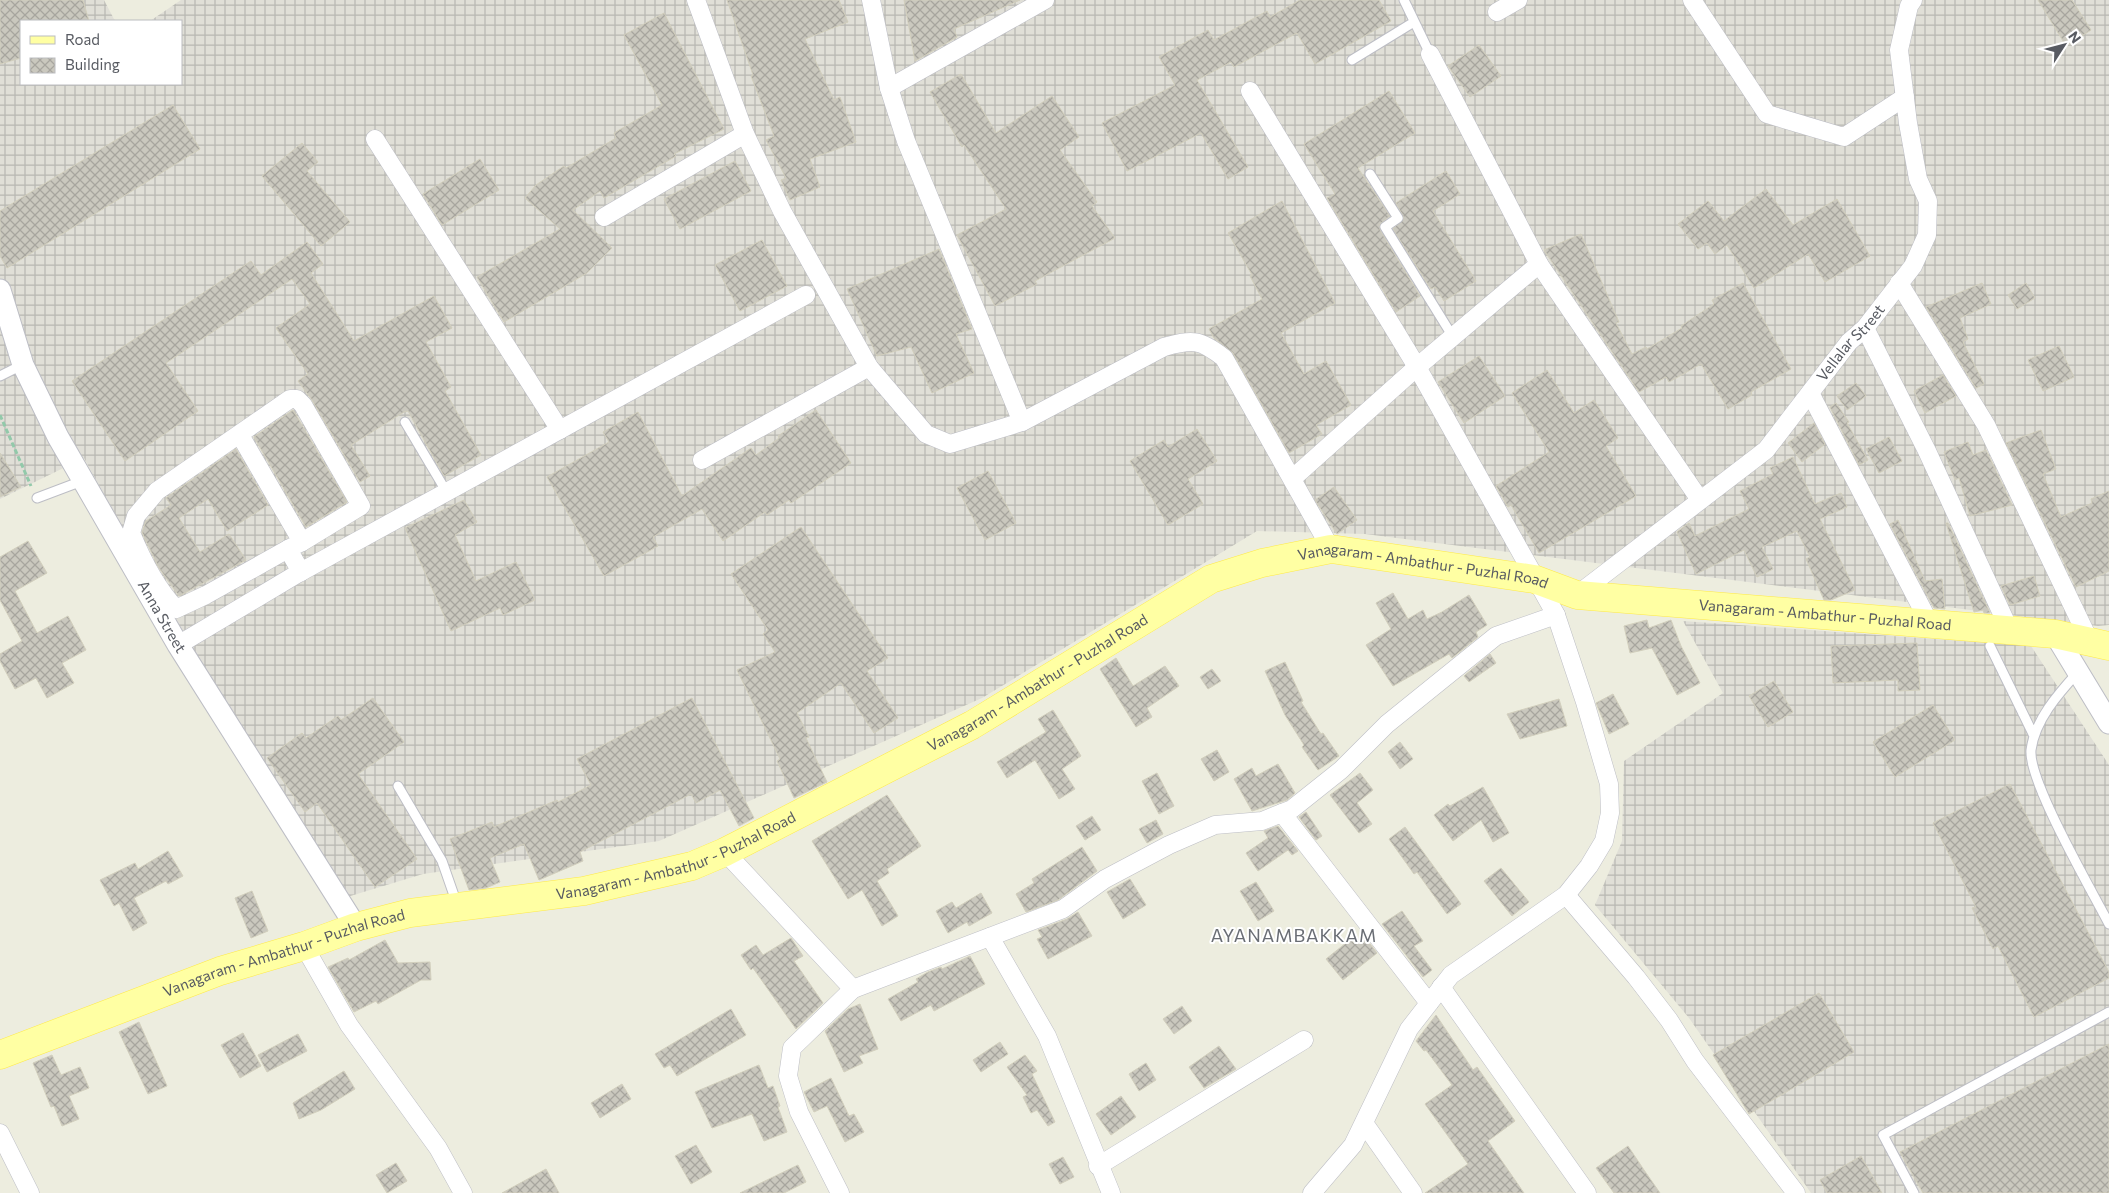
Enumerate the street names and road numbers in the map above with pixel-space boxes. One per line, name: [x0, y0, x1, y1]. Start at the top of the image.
street label: Vellalar Street: [1812, 300, 1888, 384]
street label: Vanagaram - Ambathur - Puzhal Road: [1296, 539, 1551, 592]
street label: Anna Street: [135, 577, 191, 656]
street label: Vanagaram - Ambathur - Puzhal Road: [1698, 595, 1952, 634]
street label: Vanagaram - Ambathur - Puzhal Road: [924, 610, 1151, 754]
street label: Vanagaram - Ambathur - Puzhal Road: [555, 807, 798, 903]
street label: Vanagaram - Ambathur - Puzhal Road: [160, 905, 407, 1000]

